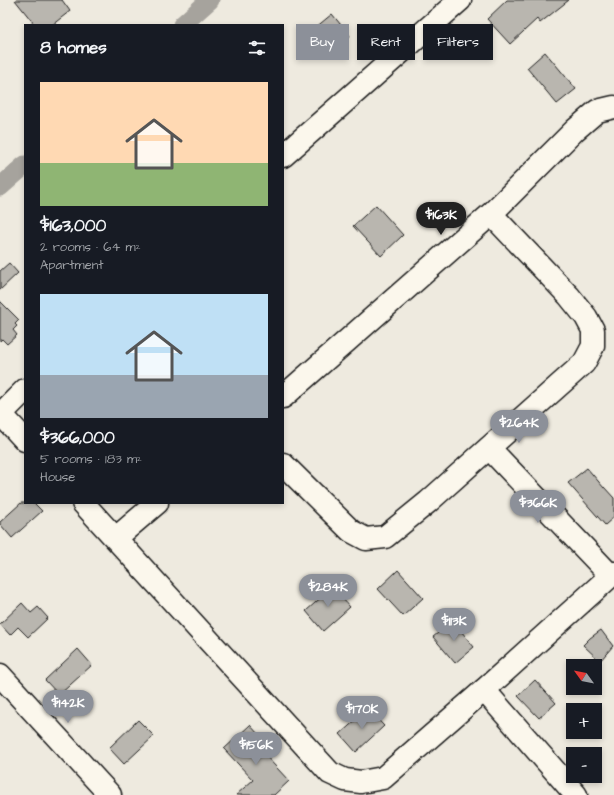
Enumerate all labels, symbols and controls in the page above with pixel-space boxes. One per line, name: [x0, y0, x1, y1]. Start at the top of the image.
chip: Buy: [296, 24, 349, 60]
chip: Rent: [357, 24, 415, 60]
chip: Filters: [423, 24, 493, 60]
text: 8 homes: [40, 36, 107, 60]
icon: filters: [246, 37, 268, 59]
icon: home: [118, 108, 190, 180]
pin: $163K: [413, 202, 469, 236]
text: $163K: [425, 206, 457, 224]
text: $163,000: [40, 214, 106, 238]
text: 2 rooms · 64 m²: [40, 238, 141, 256]
text: Apartment: [40, 256, 104, 274]
icon: home: [118, 320, 190, 392]
pin: $264K: [491, 410, 547, 444]
text: $264K: [499, 414, 539, 432]
text: $366,000: [40, 426, 115, 450]
text: 5 rooms · 183 m²: [40, 450, 142, 468]
text: House: [40, 468, 75, 486]
pin: $366K: [510, 490, 566, 524]
text: $366K: [519, 494, 557, 512]
pin: $284K: [300, 574, 356, 608]
text: $284K: [308, 578, 348, 596]
pin: $113K: [426, 608, 482, 642]
text: $113K: [441, 612, 467, 630]
north arrow: [566, 659, 602, 695]
map controls: [566, 659, 602, 783]
pin: $142K: [40, 690, 96, 724]
text: $142K: [51, 694, 85, 712]
pin: $170K: [334, 696, 390, 730]
text: $170K: [346, 700, 378, 718]
button: +: [566, 703, 602, 739]
pin: $156K: [228, 732, 284, 766]
text: $156K: [239, 736, 273, 754]
button: −: [566, 747, 602, 783]

